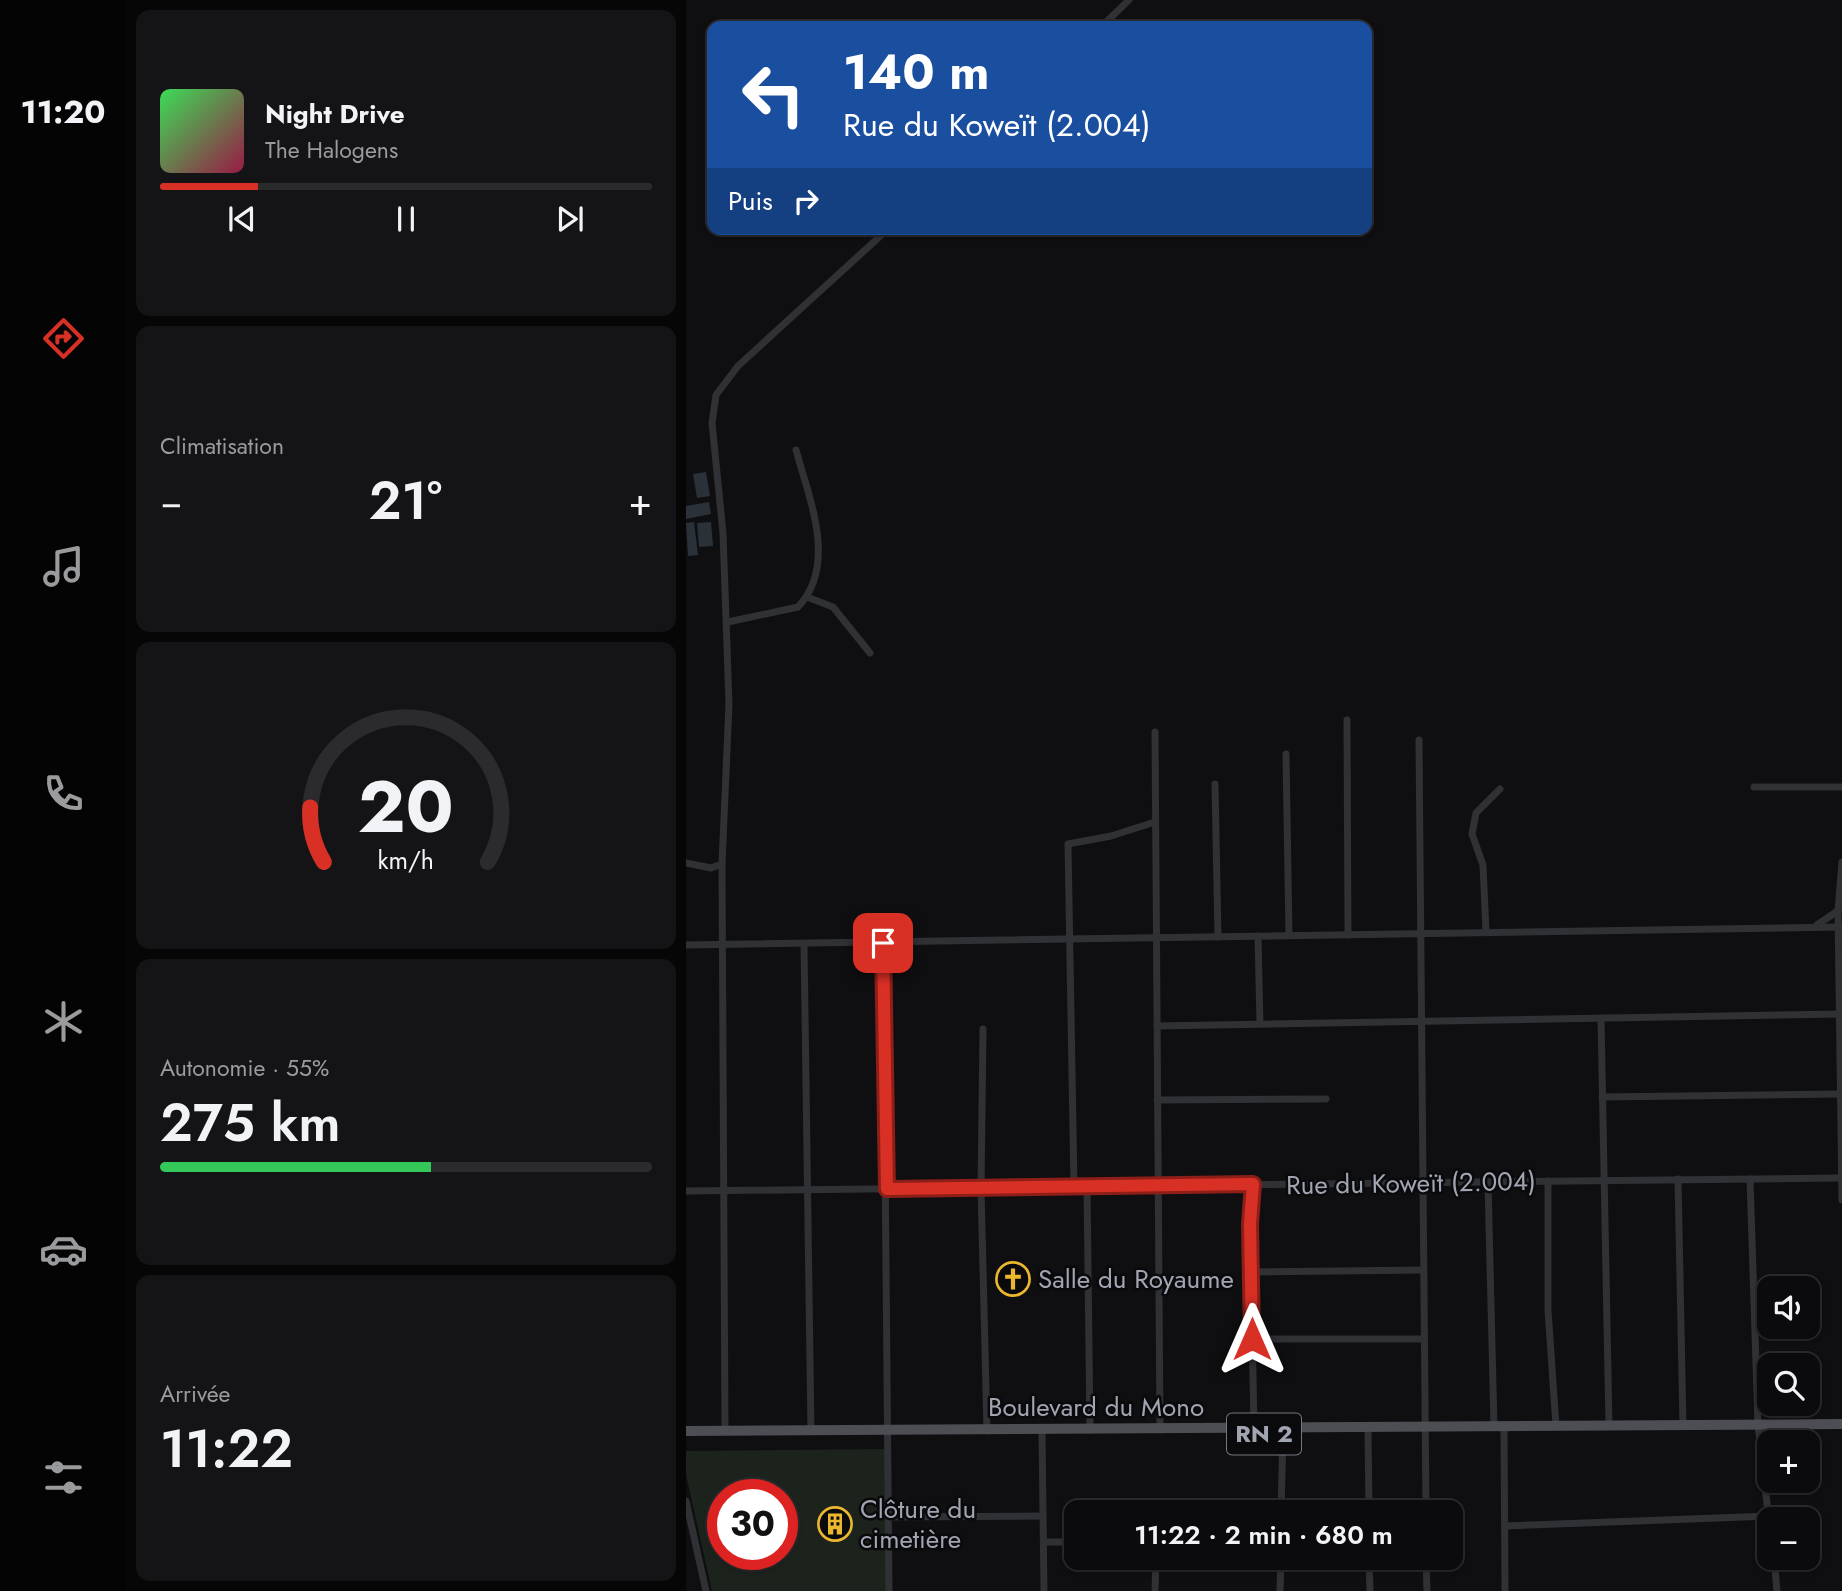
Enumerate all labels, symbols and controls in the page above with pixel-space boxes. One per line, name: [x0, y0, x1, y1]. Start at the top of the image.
text: 140 m: [843, 37, 989, 107]
icon: left: [728, 49, 819, 140]
text: 11:20: [20, 89, 106, 135]
text: Night Drive: [265, 95, 405, 133]
text: Rue du Koweït (2.004): [843, 102, 1151, 148]
text: The Halogens: [265, 133, 398, 167]
text: Puis: [728, 182, 773, 220]
icon: right: [787, 182, 825, 220]
icon: previous: [223, 200, 261, 238]
icon: pause: [387, 200, 425, 238]
icon: next: [551, 200, 589, 238]
icon: directions: [39, 314, 88, 363]
text: Climatisation: [160, 429, 284, 463]
text: 21°: [369, 463, 442, 539]
text: −: [160, 474, 182, 529]
text: +: [629, 474, 652, 529]
icon: music: [39, 542, 88, 591]
text: 20: [358, 754, 454, 859]
icon: phone: [39, 769, 88, 818]
text: km/h: [378, 841, 434, 877]
pin: [853, 913, 913, 973]
icon: arrive: [864, 924, 902, 962]
icon: climate: [39, 997, 88, 1046]
text: Autonomie · 55%: [160, 1051, 329, 1085]
text: 275 km: [160, 1085, 340, 1161]
street label: Rue du Koweït (2.004): [1286, 1162, 1536, 1204]
icon: car: [39, 1225, 88, 1274]
church icon: Salle du Royaume: [994, 1260, 1032, 1298]
place label: Salle du Royaume: [1038, 1260, 1234, 1298]
map controls: [1757, 1276, 1820, 1570]
button: sound: [1757, 1276, 1820, 1339]
position arrow: [1215, 1302, 1289, 1376]
button: search: [1757, 1353, 1820, 1416]
text: Arrivée: [160, 1377, 230, 1411]
street label: Boulevard du Mono: [988, 1388, 1204, 1426]
text: 11:22: [160, 1411, 293, 1487]
road number: RN 2: [1227, 1414, 1301, 1454]
button: +: [1757, 1430, 1820, 1493]
icon: filters: [39, 1453, 88, 1502]
speed limit sign: 30: [707, 1479, 798, 1570]
place label: Clôture du cimetière: [860, 1490, 976, 1558]
building icon: Clôture du cimetière: [816, 1505, 854, 1543]
button: −: [1757, 1507, 1820, 1570]
text: 11:22 · 2 min · 680 m: [1134, 1516, 1393, 1554]

